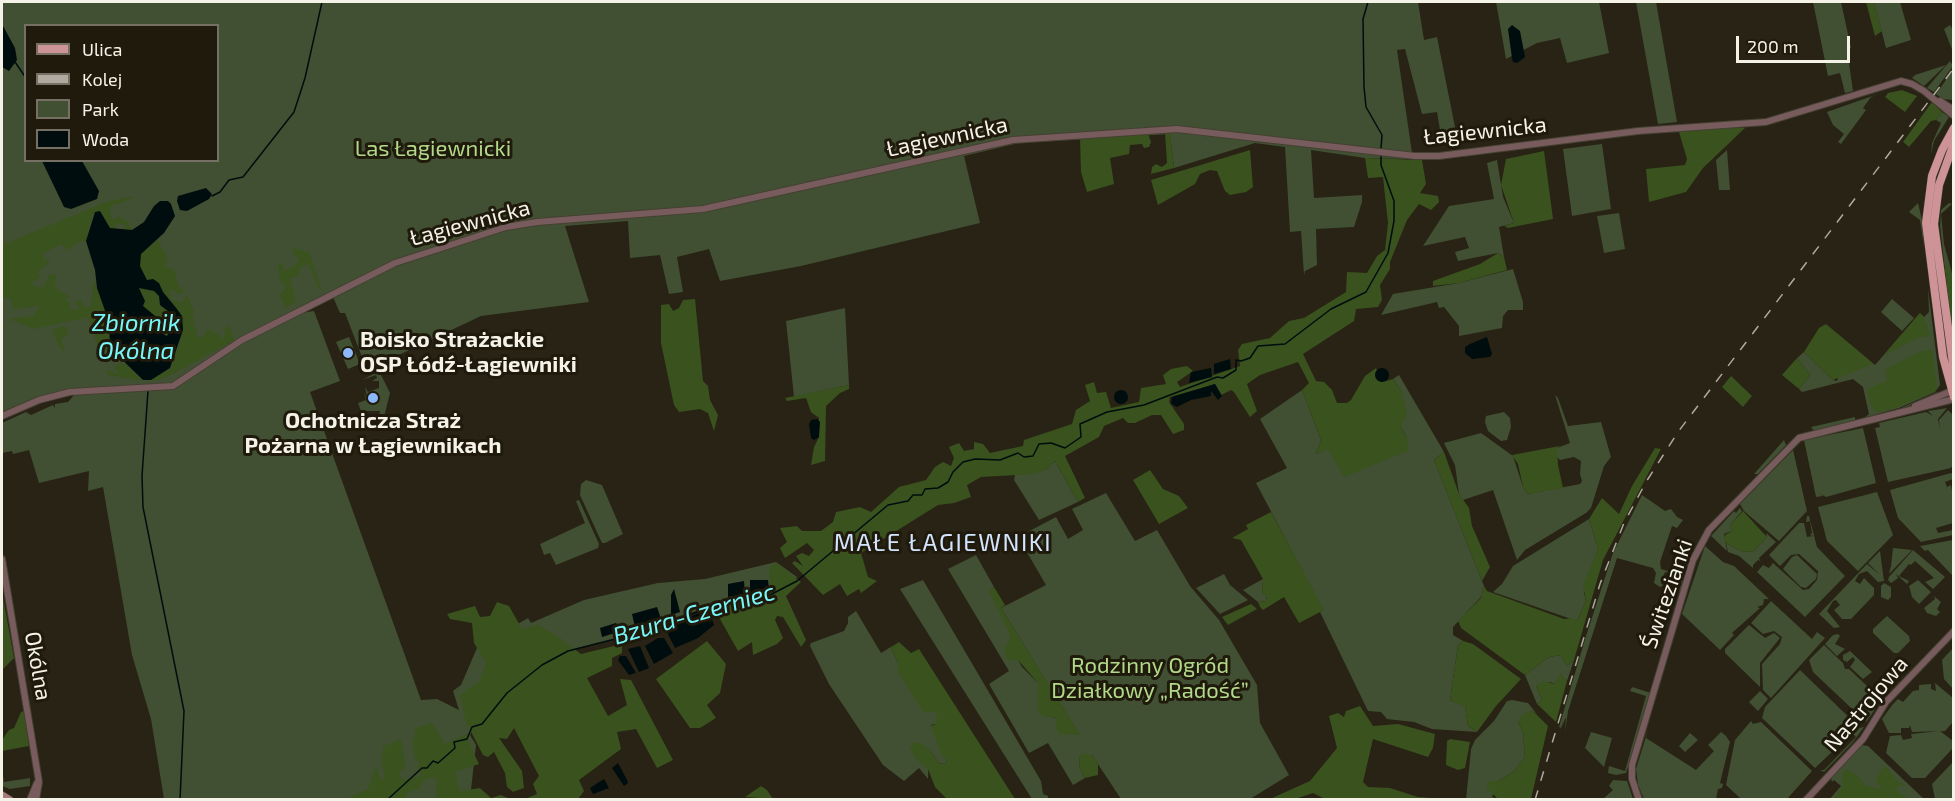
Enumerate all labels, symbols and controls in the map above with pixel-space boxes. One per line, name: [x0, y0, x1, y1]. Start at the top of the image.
legend: [24, 24, 219, 162]
scale bar: [1739, 24, 1853, 62]
text: 200 m: [1747, 35, 1799, 57]
text: Ulica: [82, 38, 122, 60]
text: Kolej: [82, 68, 122, 90]
text: Park: [82, 98, 119, 120]
street label: Łagiewnicka: [884, 111, 1010, 163]
street label: Łagiewnicka: [1422, 111, 1548, 151]
text: Woda: [82, 128, 129, 150]
park label: Las Łagiewnicki: [355, 136, 511, 162]
street label: Łagiewnicka: [407, 194, 533, 252]
water label: Zbiornik Okólna: [92, 309, 180, 365]
place label: Boisko Strażackie OSP Łódź-Łagiewniki: [360, 327, 577, 378]
marker: Boisko Strażackie OSP Łódź-Łagiewniki: [341, 346, 355, 360]
marker: Ochotnicza Straż Pożarna w Łagiewnikach: [366, 391, 380, 405]
place label: Ochotnicza Straż Pożarna w Łagiewnikach: [245, 408, 501, 460]
district label: MAŁE ŁAGIEWNIKI: [834, 529, 1052, 557]
street label: Świtezianki: [1636, 536, 1698, 652]
water label: Bzura-Czerniec: [610, 577, 778, 651]
street label: Okólna: [19, 630, 57, 702]
street label: Nastrojowa: [1819, 651, 1913, 757]
park label: Rodzinny Ogród Działkowy „Radość”: [1051, 653, 1249, 704]

